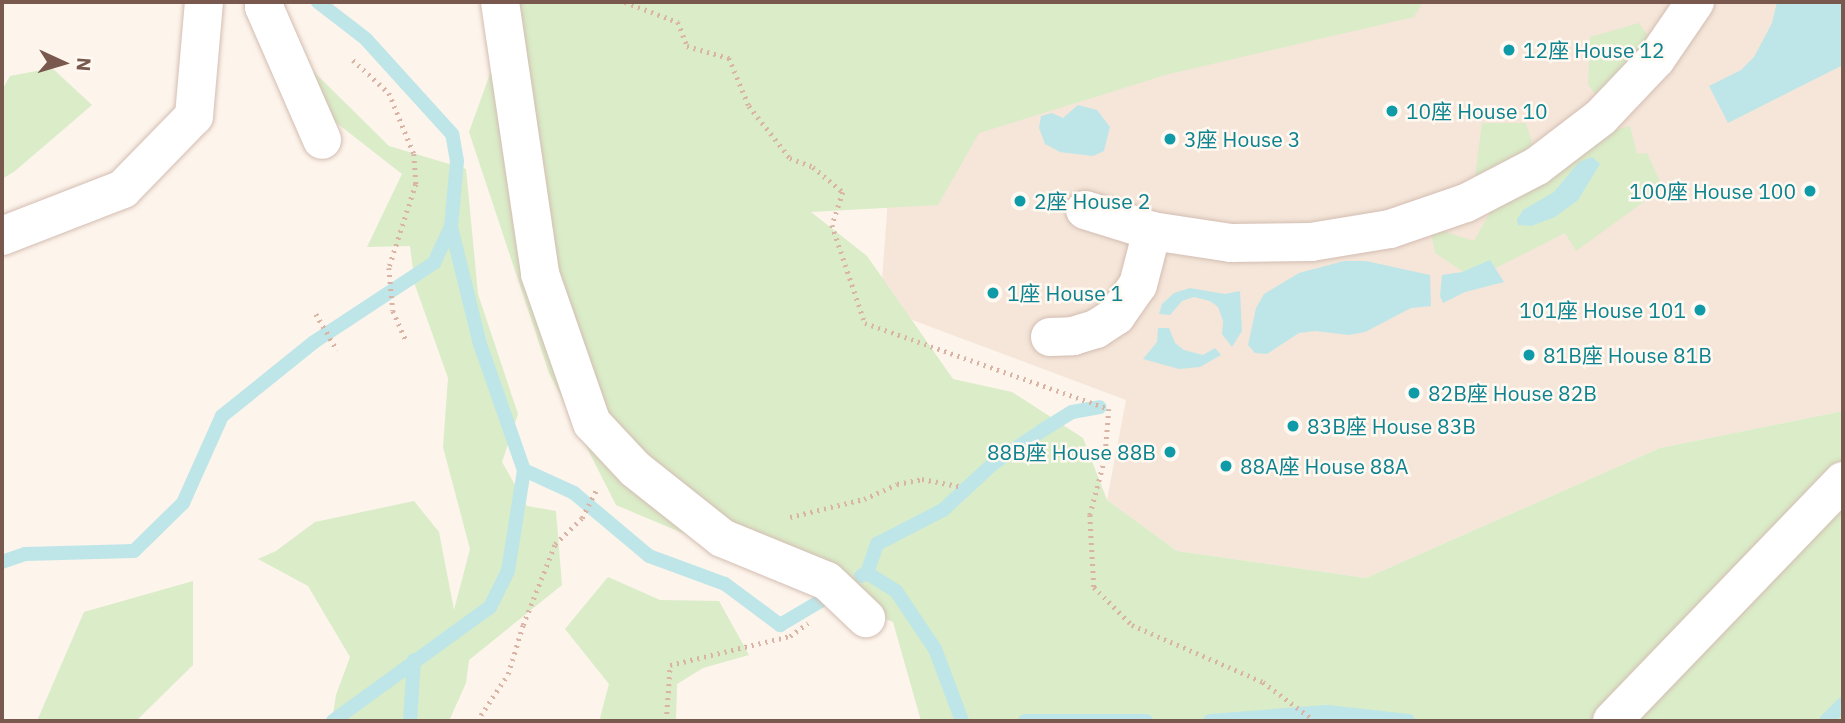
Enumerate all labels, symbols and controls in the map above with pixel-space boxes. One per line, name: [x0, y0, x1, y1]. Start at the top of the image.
north arrow: [28, 28, 98, 98]
place label: 12座 House 12: [1523, 37, 1665, 63]
marker: 12座 House 12: [1501, 42, 1517, 58]
text: N: [71, 57, 96, 72]
place label: 10座 House 10: [1406, 98, 1548, 124]
marker: 10座 House 10: [1384, 103, 1400, 119]
place label: 3座 House 3: [1184, 126, 1300, 152]
marker: 3座 House 3: [1162, 131, 1178, 147]
place label: 100座 House 100: [1629, 178, 1796, 204]
marker: 100座 House 100: [1802, 183, 1818, 199]
place label: 2座 House 2: [1034, 188, 1150, 214]
marker: 2座 House 2: [1012, 193, 1028, 209]
place label: 1座 House 1: [1007, 280, 1123, 306]
marker: 1座 House 1: [985, 285, 1001, 301]
place label: 101座 House 101: [1519, 297, 1686, 323]
marker: 101座 House 101: [1692, 302, 1708, 318]
place label: 81B座 House 81B: [1543, 342, 1712, 368]
marker: 81B座 House 81B: [1521, 347, 1537, 363]
place label: 82B座 House 82B: [1428, 380, 1597, 406]
marker: 82B座 House 82B: [1406, 385, 1422, 401]
place label: 83B座 House 83B: [1307, 413, 1476, 439]
marker: 83B座 House 83B: [1285, 418, 1301, 434]
place label: 88B座 House 88B: [987, 439, 1156, 465]
marker: 88B座 House 88B: [1162, 444, 1178, 460]
place label: 88A座 House 88A: [1240, 453, 1409, 479]
marker: 88A座 House 88A: [1218, 458, 1234, 474]

